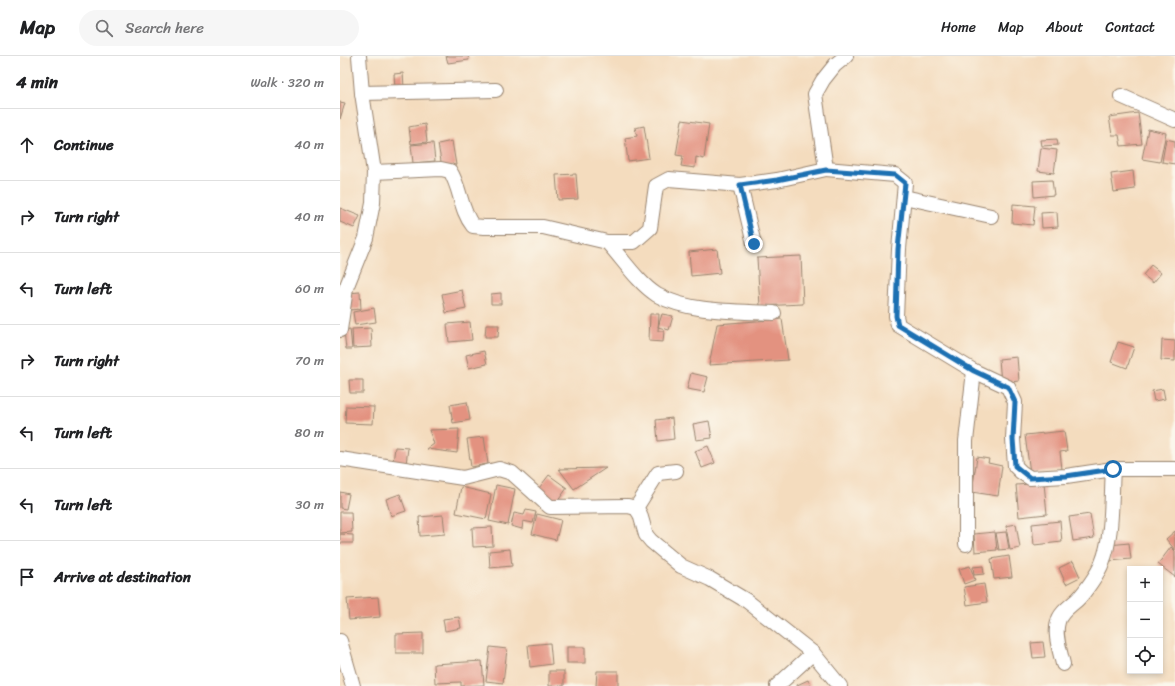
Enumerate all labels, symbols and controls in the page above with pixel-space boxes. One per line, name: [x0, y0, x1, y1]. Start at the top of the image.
search box: [79, 10, 359, 46]
text: Map: [20, 11, 55, 44]
text: Search here: [125, 15, 204, 41]
text: Home: [941, 15, 976, 40]
text: Map: [998, 15, 1024, 40]
text: About: [1046, 15, 1083, 40]
text: Contact: [1105, 15, 1155, 40]
icon: search: [93, 17, 115, 39]
text: 4 min: [16, 67, 58, 97]
text: Walk · 320 m: [250, 71, 324, 94]
text: Continue: [54, 132, 114, 158]
text: 40 m: [294, 133, 324, 156]
icon: ahead: [16, 134, 38, 156]
text: Turn right: [54, 204, 119, 230]
text: 40 m: [294, 205, 324, 228]
icon: right: [16, 206, 38, 228]
route end: [745, 235, 763, 253]
text: Turn left: [54, 276, 112, 302]
text: 60 m: [295, 277, 324, 300]
icon: left: [16, 278, 38, 300]
text: Turn right: [54, 348, 119, 374]
text: 70 m: [295, 349, 324, 372]
icon: right: [16, 350, 38, 372]
text: Turn left: [54, 420, 112, 446]
text: 80 m: [295, 421, 324, 444]
icon: left: [16, 422, 38, 444]
route start: [1104, 460, 1122, 478]
text: Turn left: [54, 492, 112, 518]
text: 30 m: [295, 493, 324, 516]
icon: left: [16, 494, 38, 516]
text: Arrive at destination: [54, 564, 191, 590]
icon: arrive: [16, 566, 38, 588]
map controls: [1127, 566, 1163, 674]
button: +: [1127, 566, 1163, 602]
button: −: [1127, 602, 1163, 638]
button: locate: [1127, 638, 1163, 674]

